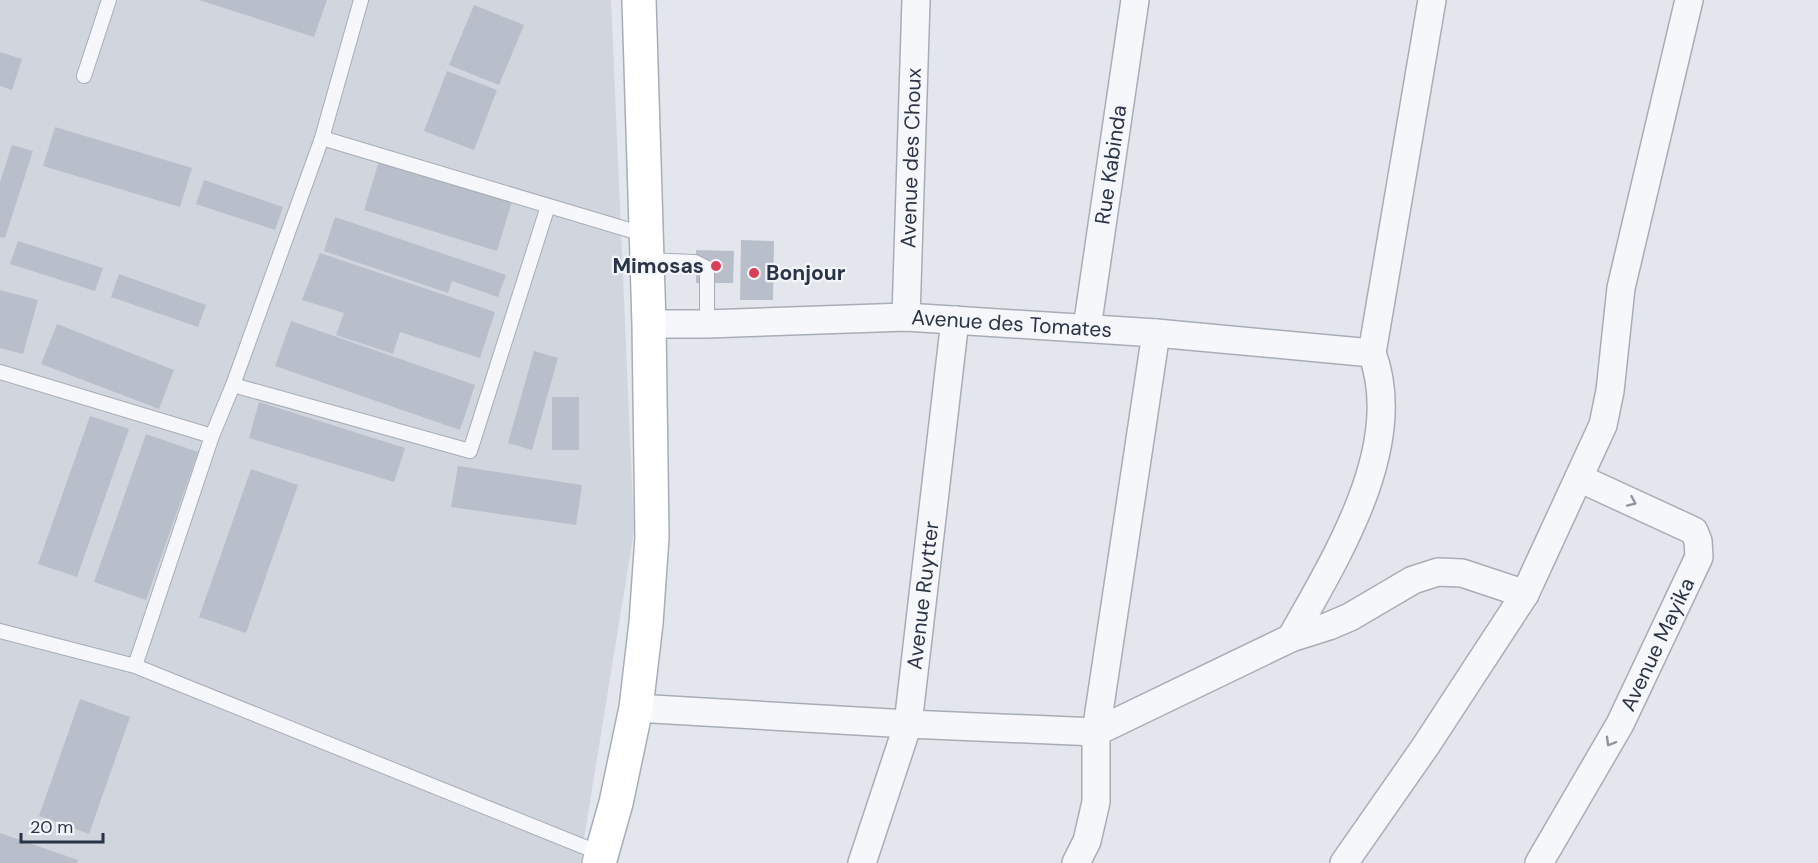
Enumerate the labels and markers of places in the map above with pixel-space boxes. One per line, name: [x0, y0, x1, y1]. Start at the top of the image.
place label: Mimosas: [612, 252, 704, 280]
marker: Mimosas: [709, 259, 723, 273]
place label: Bonjour: [766, 259, 846, 287]
marker: Bonjour: [747, 266, 761, 280]

